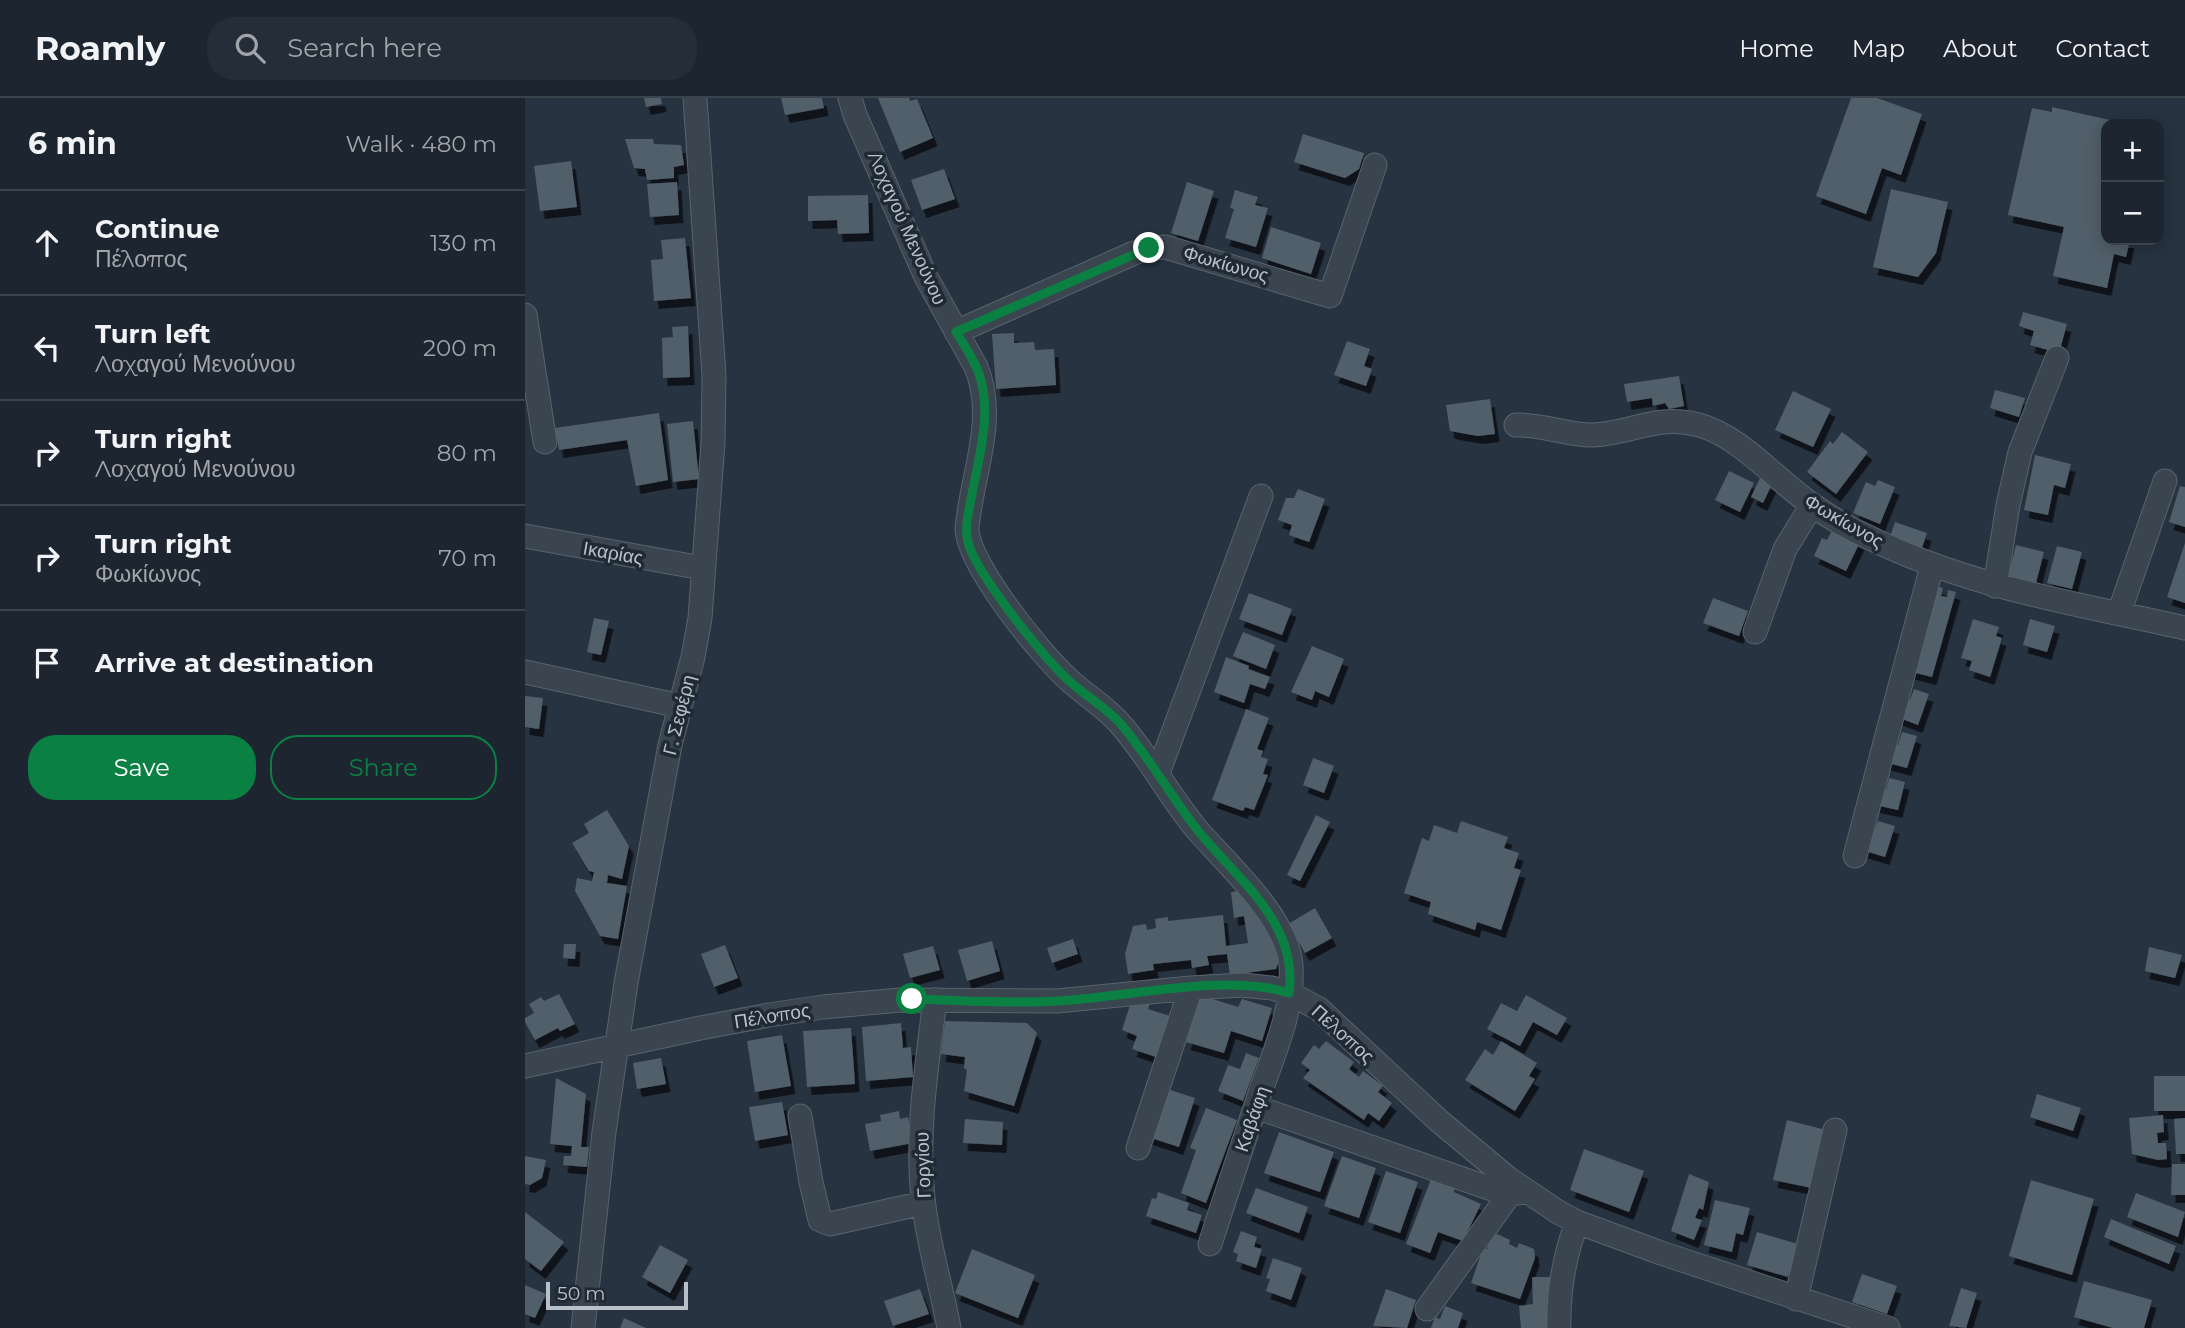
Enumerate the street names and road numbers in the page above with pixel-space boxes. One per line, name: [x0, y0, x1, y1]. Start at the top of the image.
street label: Λοχαγού Μενούνου: [863, 148, 951, 308]
street label: Φωκίωνος: [1181, 241, 1271, 287]
street label: Φωκίωνος: [1800, 489, 1888, 553]
street label: Ικαρίας: [581, 536, 645, 570]
street label: Γ. Σεφέρη: [658, 673, 700, 757]
street label: Πέλοπος: [732, 999, 812, 1033]
street label: Πέλοπος: [1307, 1000, 1379, 1068]
street label: Καβάφη: [1230, 1083, 1274, 1155]
street label: Γοργίου: [910, 1131, 936, 1199]

